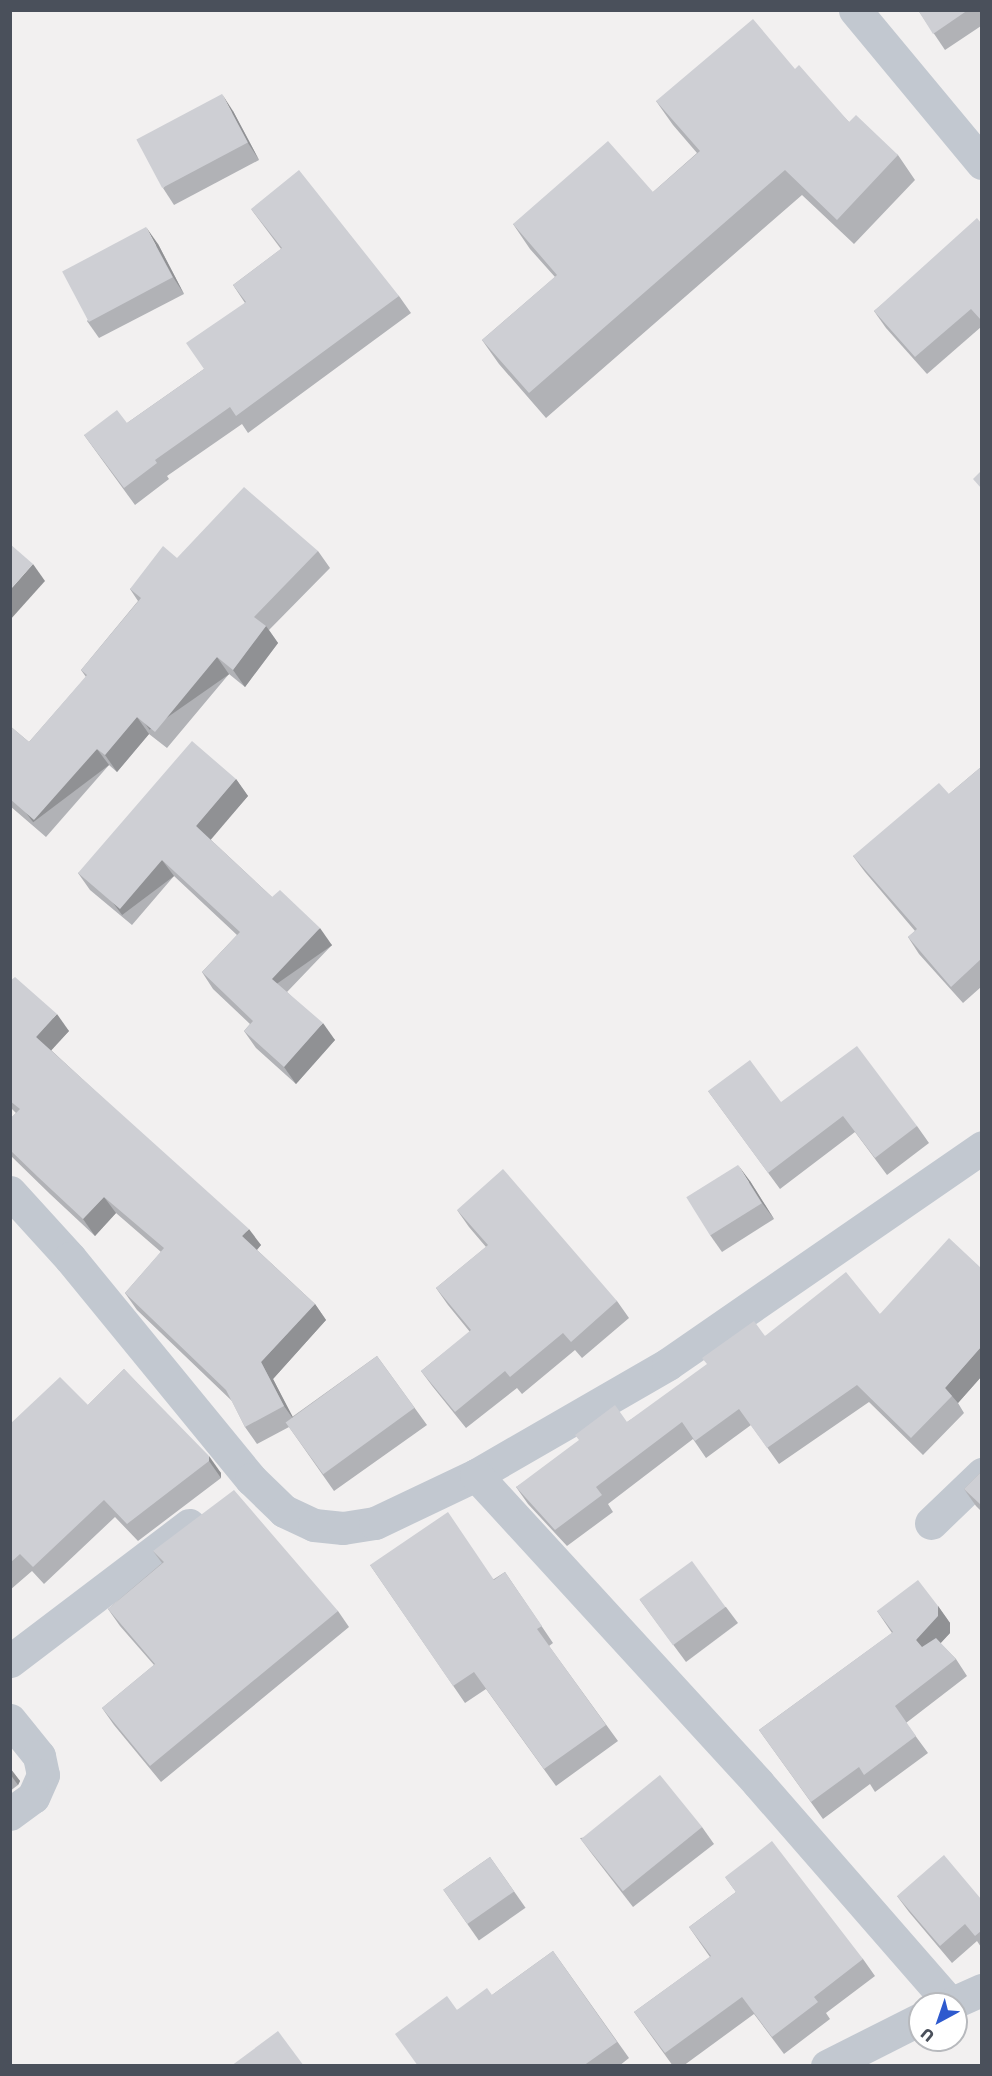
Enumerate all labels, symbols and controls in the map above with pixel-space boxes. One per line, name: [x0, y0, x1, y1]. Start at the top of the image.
north arrow: [908, 1992, 968, 2052]
text: U: [917, 2024, 938, 2046]

